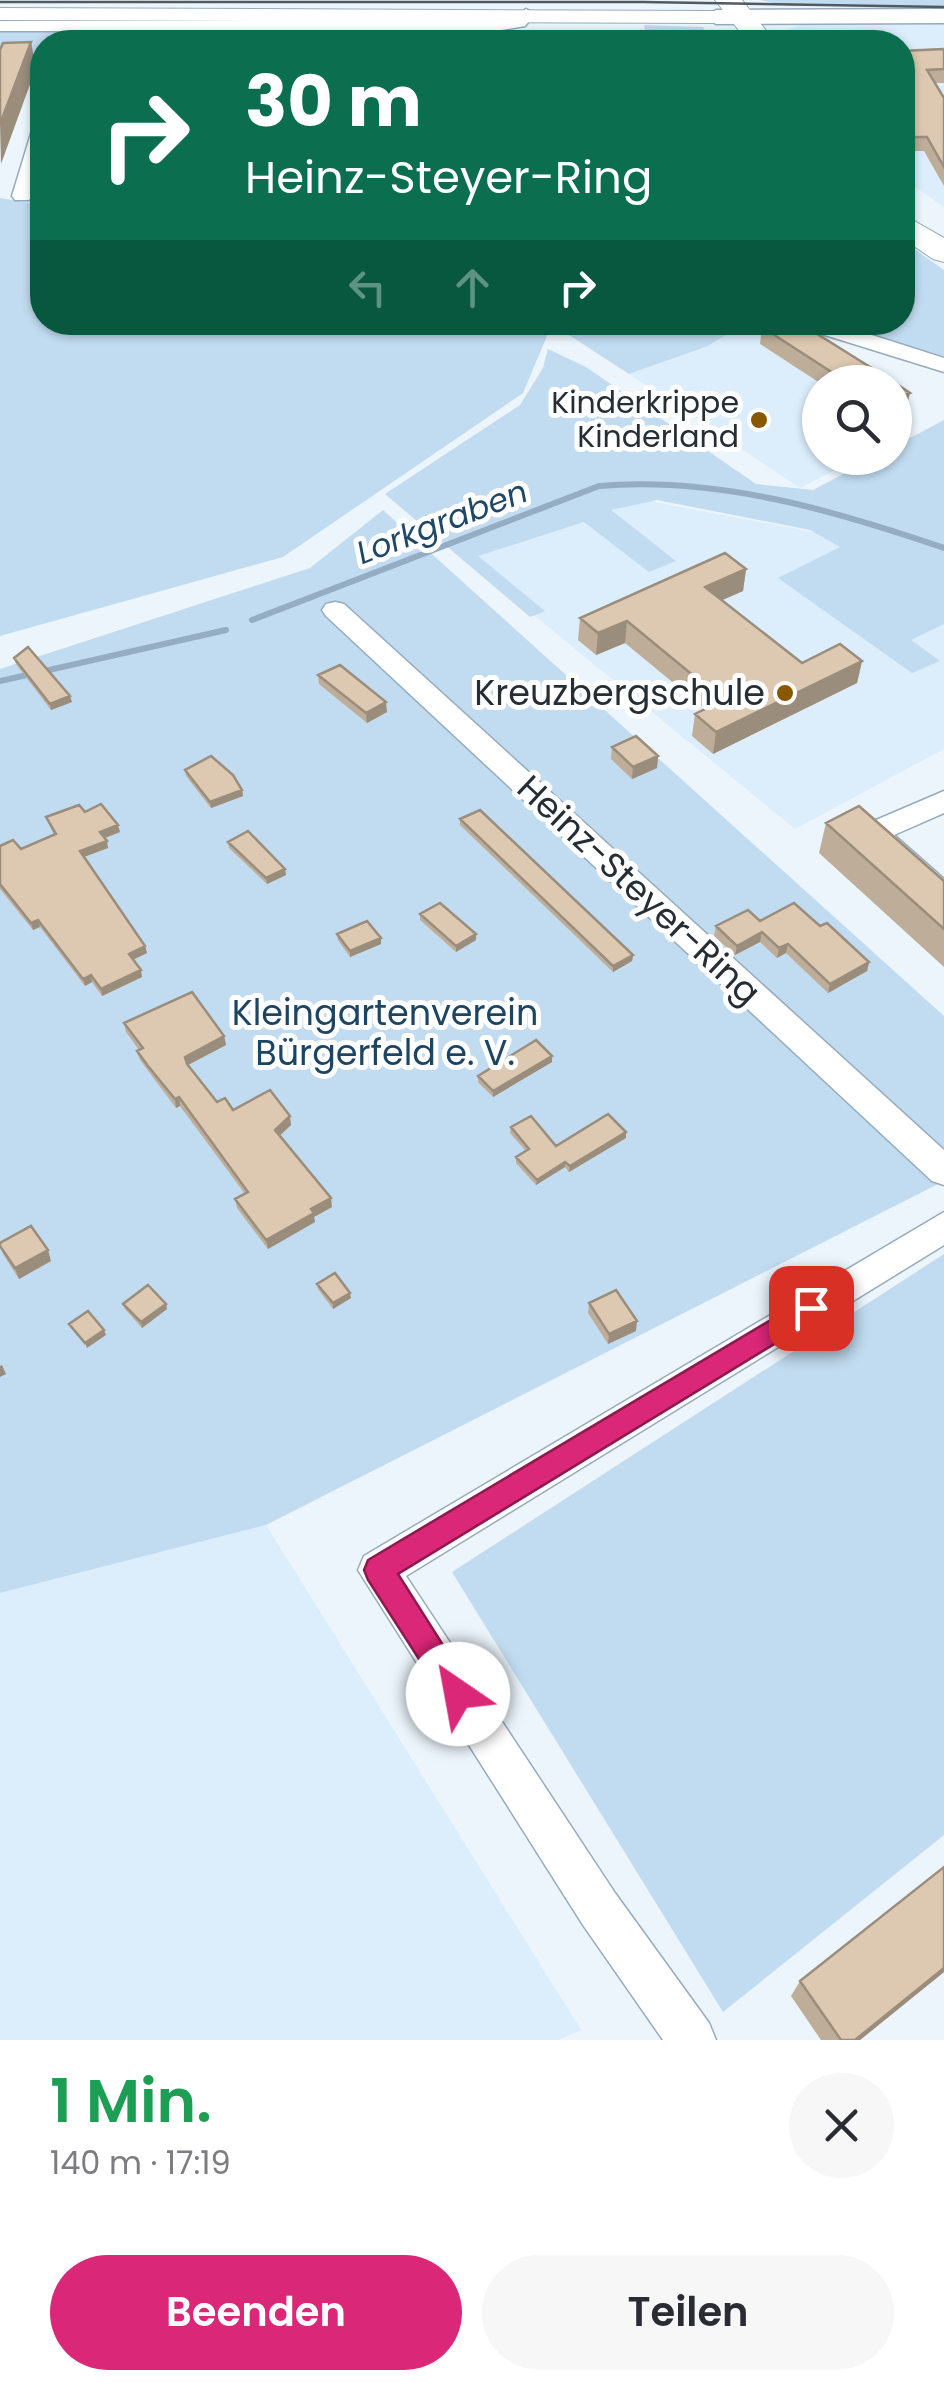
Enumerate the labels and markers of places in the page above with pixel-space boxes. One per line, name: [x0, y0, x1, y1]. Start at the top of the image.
place label: Kinderkrippe Kinderland: [551, 381, 739, 458]
marker: Kinderkrippe Kinderland: [748, 409, 770, 431]
place label: Kreuzbergschule: [474, 668, 765, 717]
marker: Kreuzbergschule: [774, 682, 796, 704]
pin: [769, 1266, 854, 1351]

